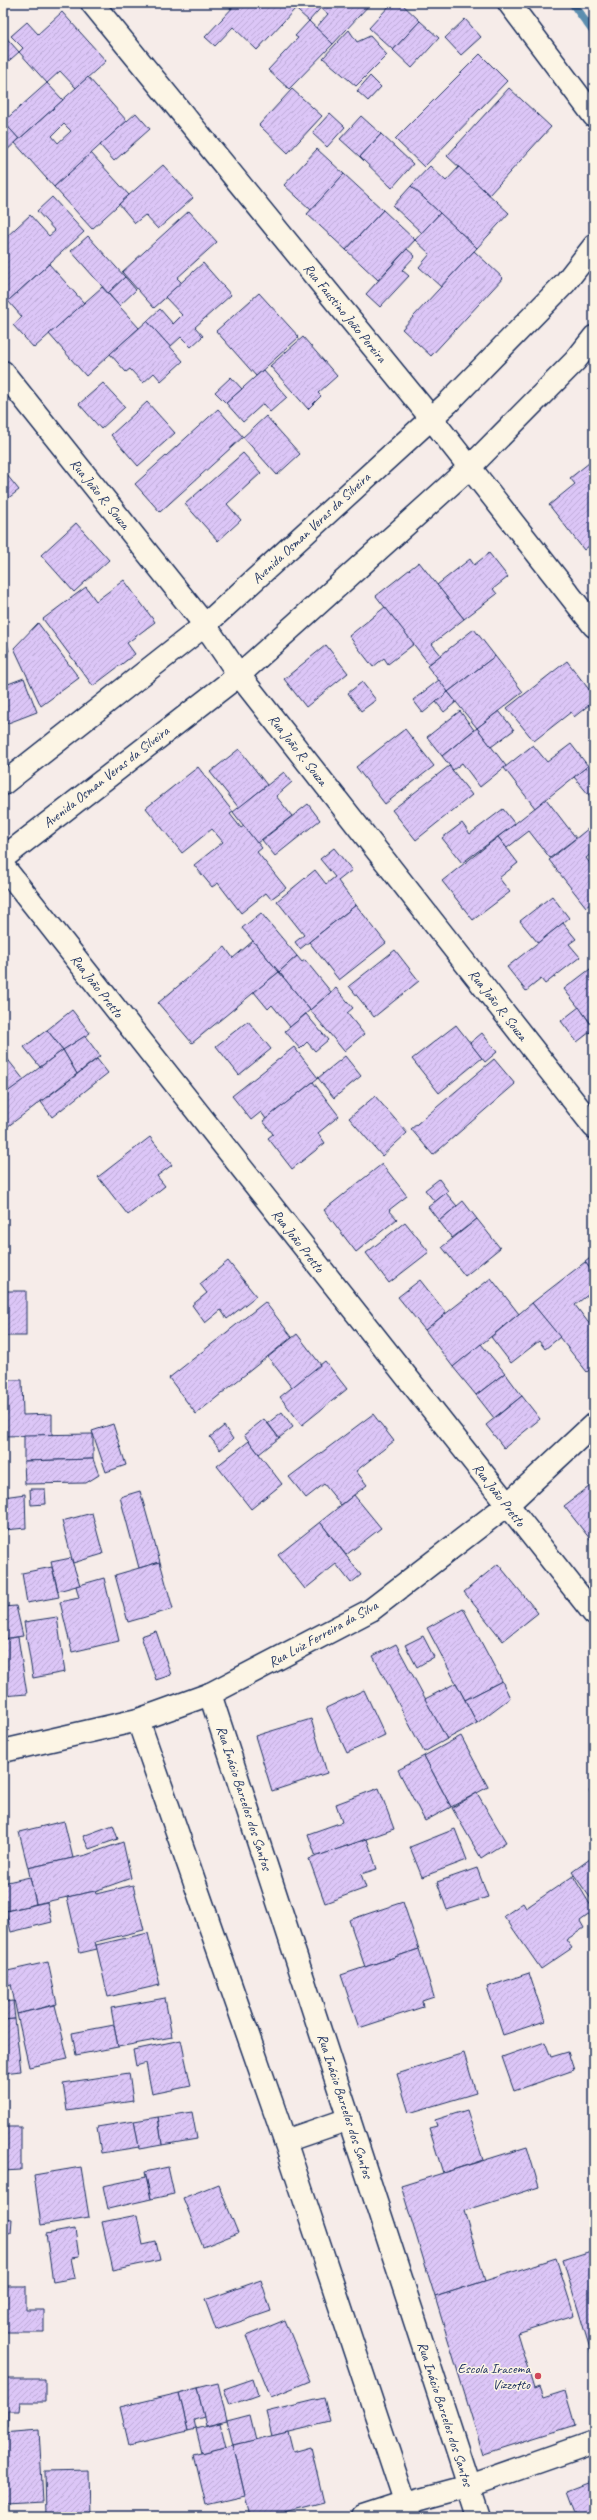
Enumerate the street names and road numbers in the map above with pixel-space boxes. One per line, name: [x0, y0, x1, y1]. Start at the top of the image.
street label: Rua Faustino João Pereira: [300, 260, 391, 367]
street label: Rua João R. Souza: [66, 455, 134, 534]
street label: Avenida Osman Veras da Silveira: [248, 468, 375, 587]
street label: Rua João R. Souza: [265, 711, 332, 790]
street label: Avenida Osman Veras da Silveira: [40, 722, 173, 831]
street label: Rua João Pretto: [67, 951, 128, 1022]
street label: Rua João R. Souza: [465, 966, 532, 1045]
street label: Rua João Pretto: [268, 1206, 329, 1277]
street label: Rua João Pretto: [469, 1460, 530, 1531]
street label: Rua Luiz Ferreira da Silva: [266, 1596, 382, 1671]
street label: Rua Inácio Barcelos dos Santos: [213, 1724, 276, 1873]
street label: Rua Inácio Barcelos dos Santos: [314, 2032, 377, 2181]
street label: Rua Inácio Barcelos dos Santos: [414, 2340, 477, 2489]

